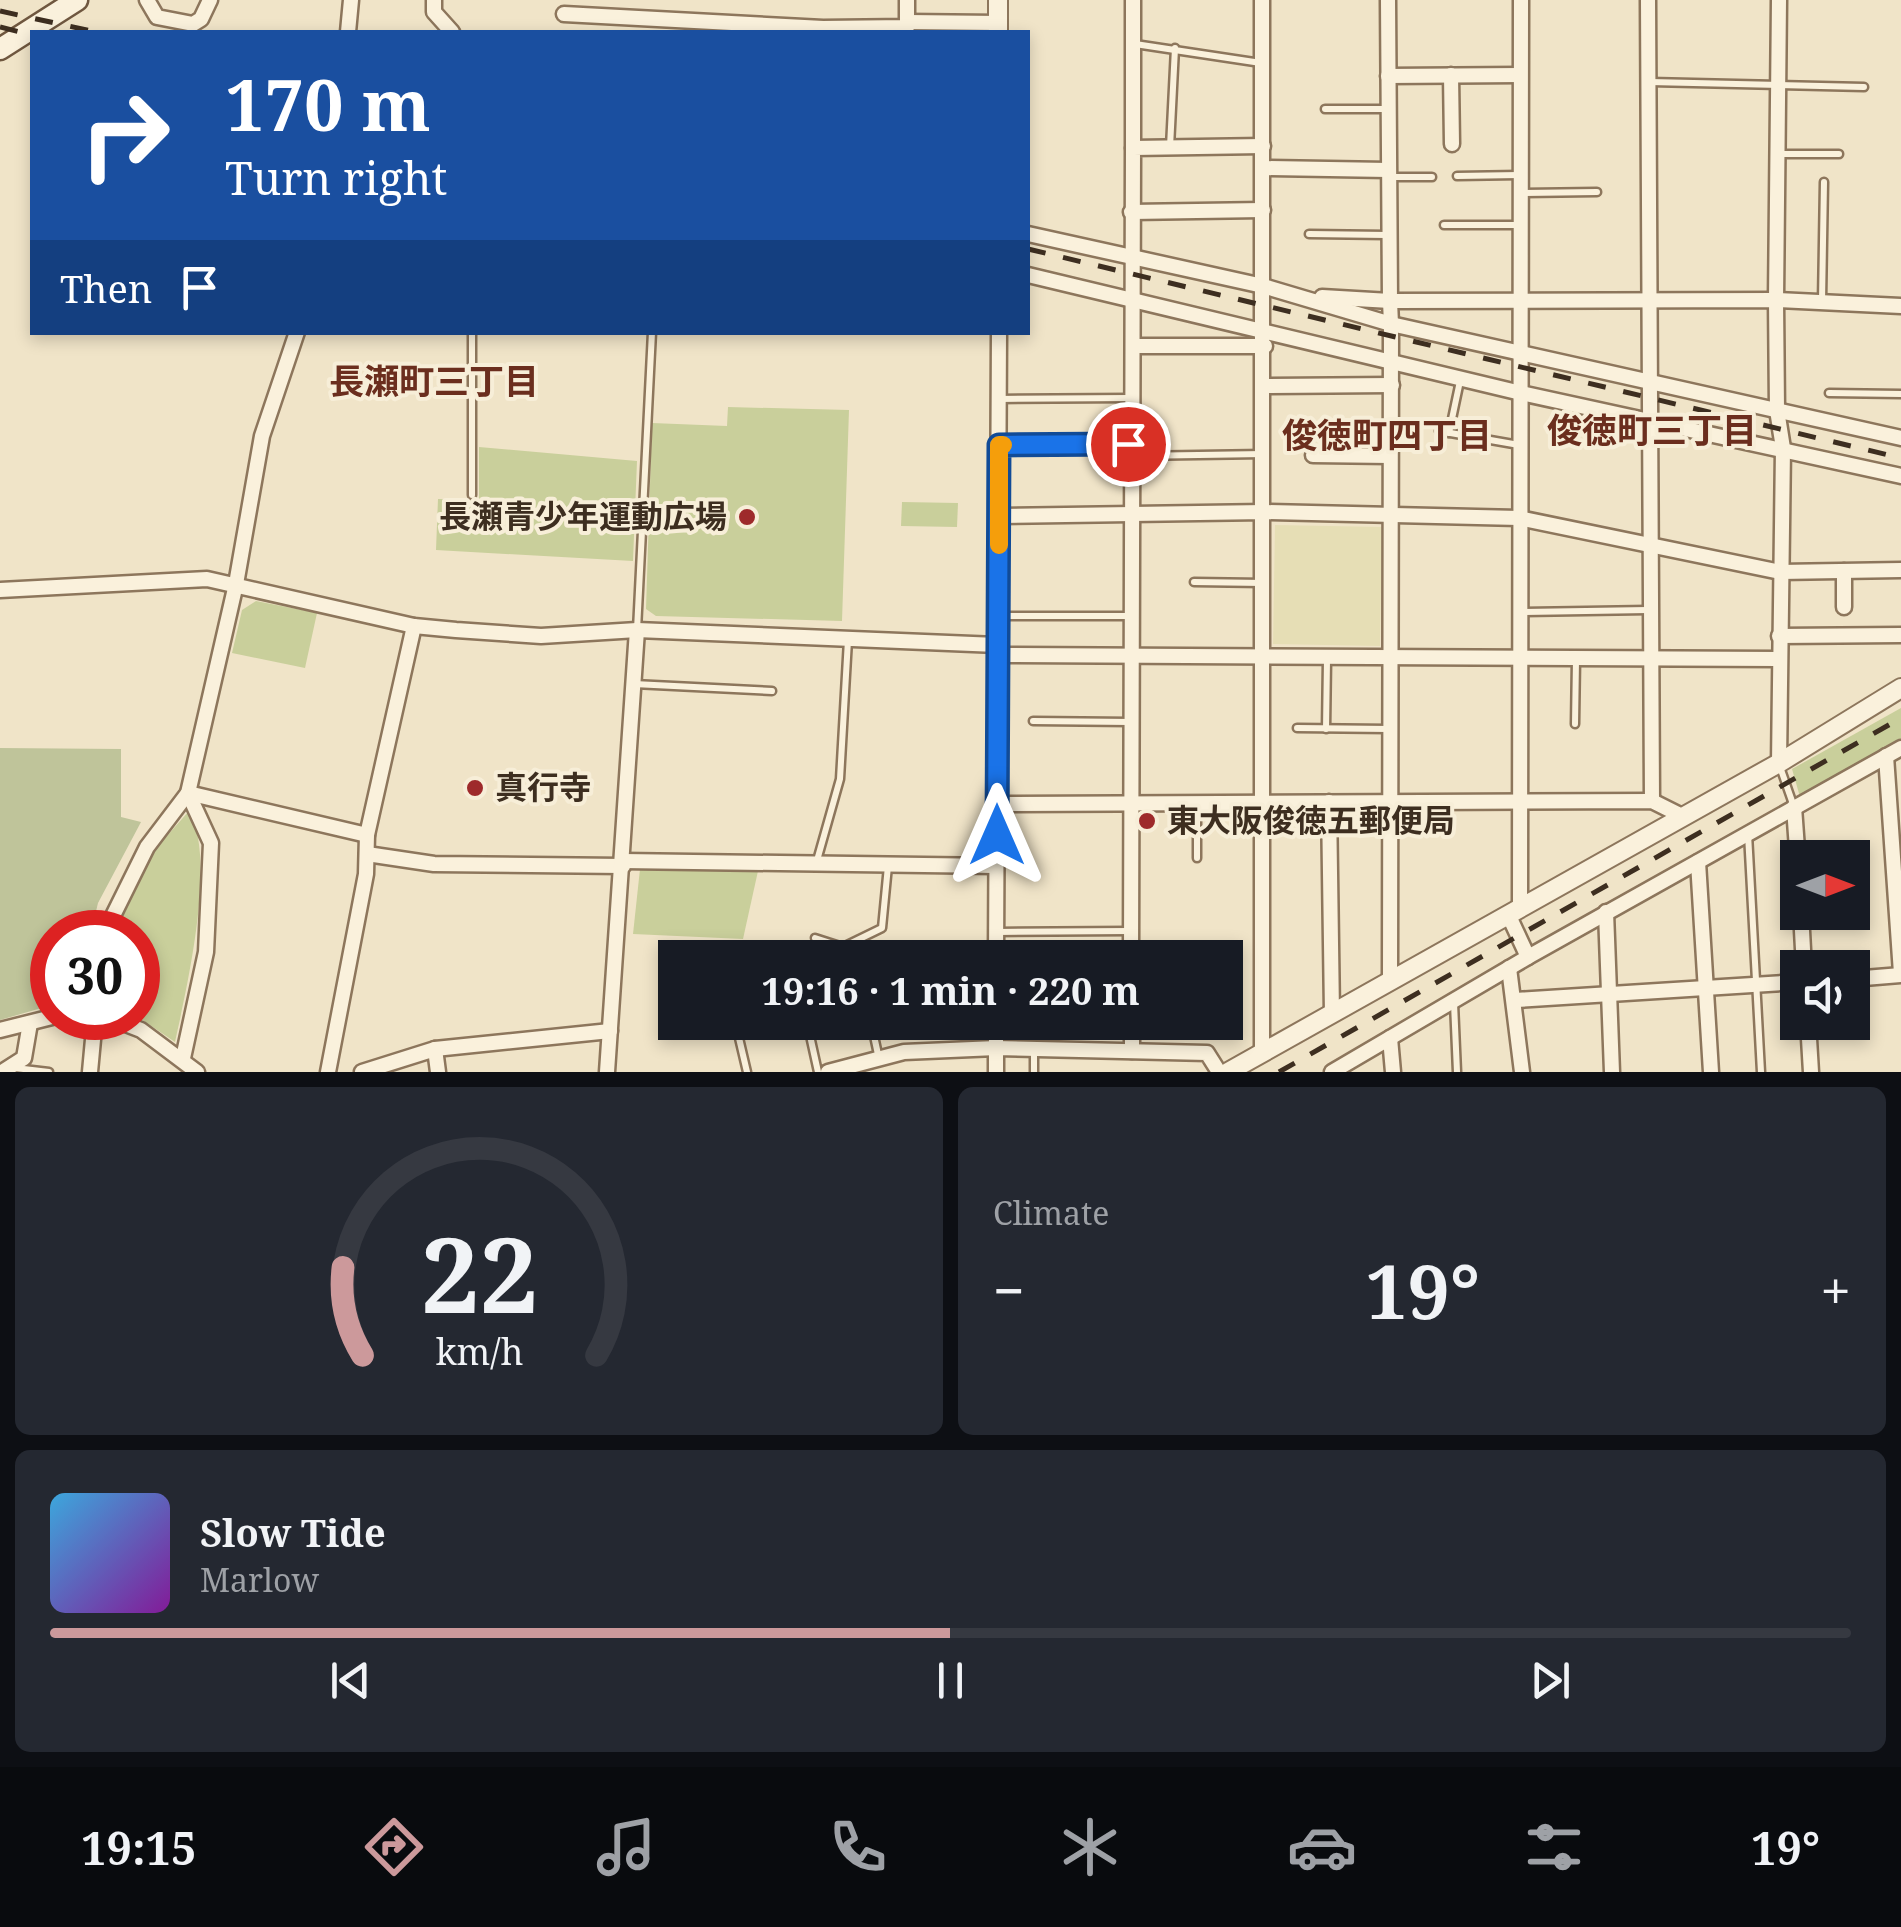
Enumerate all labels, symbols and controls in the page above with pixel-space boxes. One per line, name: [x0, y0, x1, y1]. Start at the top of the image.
text: 170 m: [225, 56, 431, 152]
icon: right: [60, 70, 190, 200]
text: Turn right: [225, 147, 447, 208]
icon: arrive: [172, 260, 227, 315]
text: Then: [60, 262, 152, 314]
district label: 長瀬町三丁目: [329, 357, 539, 404]
pin: [1086, 402, 1171, 487]
district label: 俊徳町三丁目: [1547, 406, 1757, 453]
district label: 俊徳町四丁目: [1282, 411, 1492, 458]
icon: arrive: [1101, 417, 1156, 472]
place label: 長瀬青少年運動広場: [439, 494, 727, 537]
marker: 長瀬青少年運動広場: [736, 506, 758, 528]
place label: 真行寺: [495, 765, 591, 808]
marker: 真行寺: [464, 777, 486, 799]
position arrow: [945, 783, 1049, 887]
place label: 東大阪俊徳五郵便局: [1167, 798, 1455, 841]
marker: 東大阪俊徳五郵便局: [1136, 810, 1158, 832]
north arrow: [1780, 840, 1870, 930]
map controls: [1780, 840, 1870, 1040]
speed limit sign: 30: [30, 910, 160, 1040]
button: sound: [1780, 950, 1870, 1040]
text: 19:16 · 1 min · 220 m: [761, 964, 1140, 1016]
text: Climate: [993, 1191, 1109, 1234]
text: 22: [420, 1202, 538, 1343]
text: 19°: [1365, 1239, 1480, 1341]
text: −: [993, 1252, 1025, 1327]
text: +: [1820, 1252, 1851, 1327]
text: km/h: [435, 1327, 523, 1375]
text: Slow Tide: [200, 1506, 386, 1558]
text: Marlow: [200, 1558, 319, 1601]
icon: previous: [323, 1653, 378, 1708]
icon: pause: [923, 1653, 978, 1708]
icon: next: [1523, 1653, 1578, 1708]
icon: directions: [359, 1812, 429, 1882]
icon: music: [591, 1812, 661, 1882]
icon: phone: [823, 1812, 893, 1882]
icon: climate: [1055, 1812, 1125, 1882]
icon: car: [1287, 1812, 1357, 1882]
icon: filters: [1519, 1812, 1589, 1882]
text: 19:15: [81, 1817, 196, 1878]
text: 19°: [1751, 1817, 1820, 1878]

